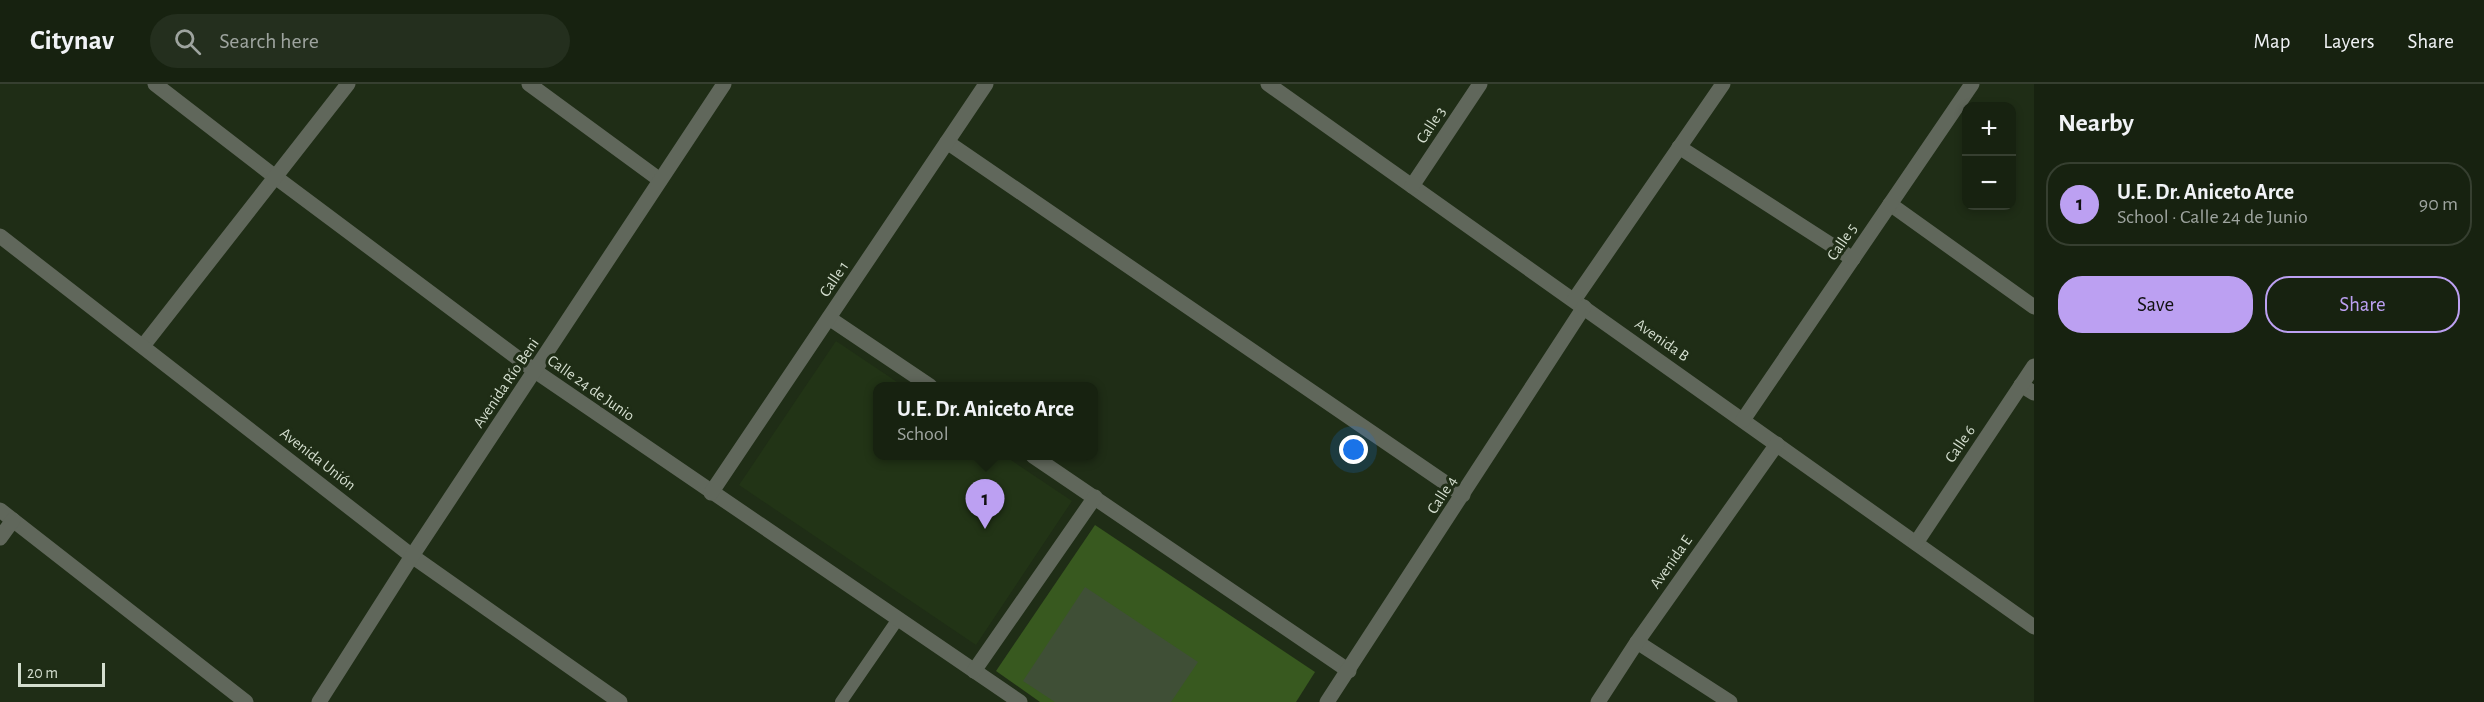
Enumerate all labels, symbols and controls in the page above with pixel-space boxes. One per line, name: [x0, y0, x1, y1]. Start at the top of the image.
search box: [150, 14, 570, 68]
icon: search: [171, 25, 204, 58]
text: Citynav: [30, 27, 114, 55]
text: Search here: [219, 30, 319, 52]
text: Map: [2254, 31, 2290, 52]
text: Layers: [2323, 31, 2374, 52]
text: Share: [2407, 31, 2454, 52]
map controls: [1962, 102, 2016, 210]
button: +: [1962, 102, 2016, 156]
street label: Calle 3: [1413, 104, 1449, 146]
text: Nearby: [2058, 110, 2134, 136]
button: −: [1962, 156, 2016, 210]
text: U.E. Dr. Aniceto Arce: [2117, 181, 2294, 203]
text: 1: [2076, 194, 2083, 214]
text: 90 m: [2419, 194, 2458, 214]
text: School · Calle 24 de Junio: [2117, 207, 2308, 227]
street label: Calle 5: [1824, 221, 1860, 263]
street label: Calle 1: [816, 258, 852, 300]
button: Save: [2058, 276, 2253, 333]
button: Share: [2265, 276, 2460, 333]
street label: Avenida B: [1632, 316, 1692, 364]
street label: Avenida Río Beni: [470, 335, 542, 431]
street label: Calle 24 de Junio: [544, 352, 638, 424]
popup: [873, 382, 1098, 460]
text: U.E. Dr. Aniceto Arce: [897, 398, 1074, 420]
street label: Calle 6: [1942, 422, 1978, 466]
text: School: [897, 424, 949, 444]
street label: Avenida Unión: [277, 425, 359, 493]
your location: [1339, 435, 1368, 464]
street label: Calle 4: [1424, 473, 1460, 517]
pin: 1: [966, 480, 1004, 529]
street label: Avenida E: [1647, 532, 1695, 592]
scale bar: [18, 660, 105, 688]
text: 20 m: [27, 665, 58, 681]

